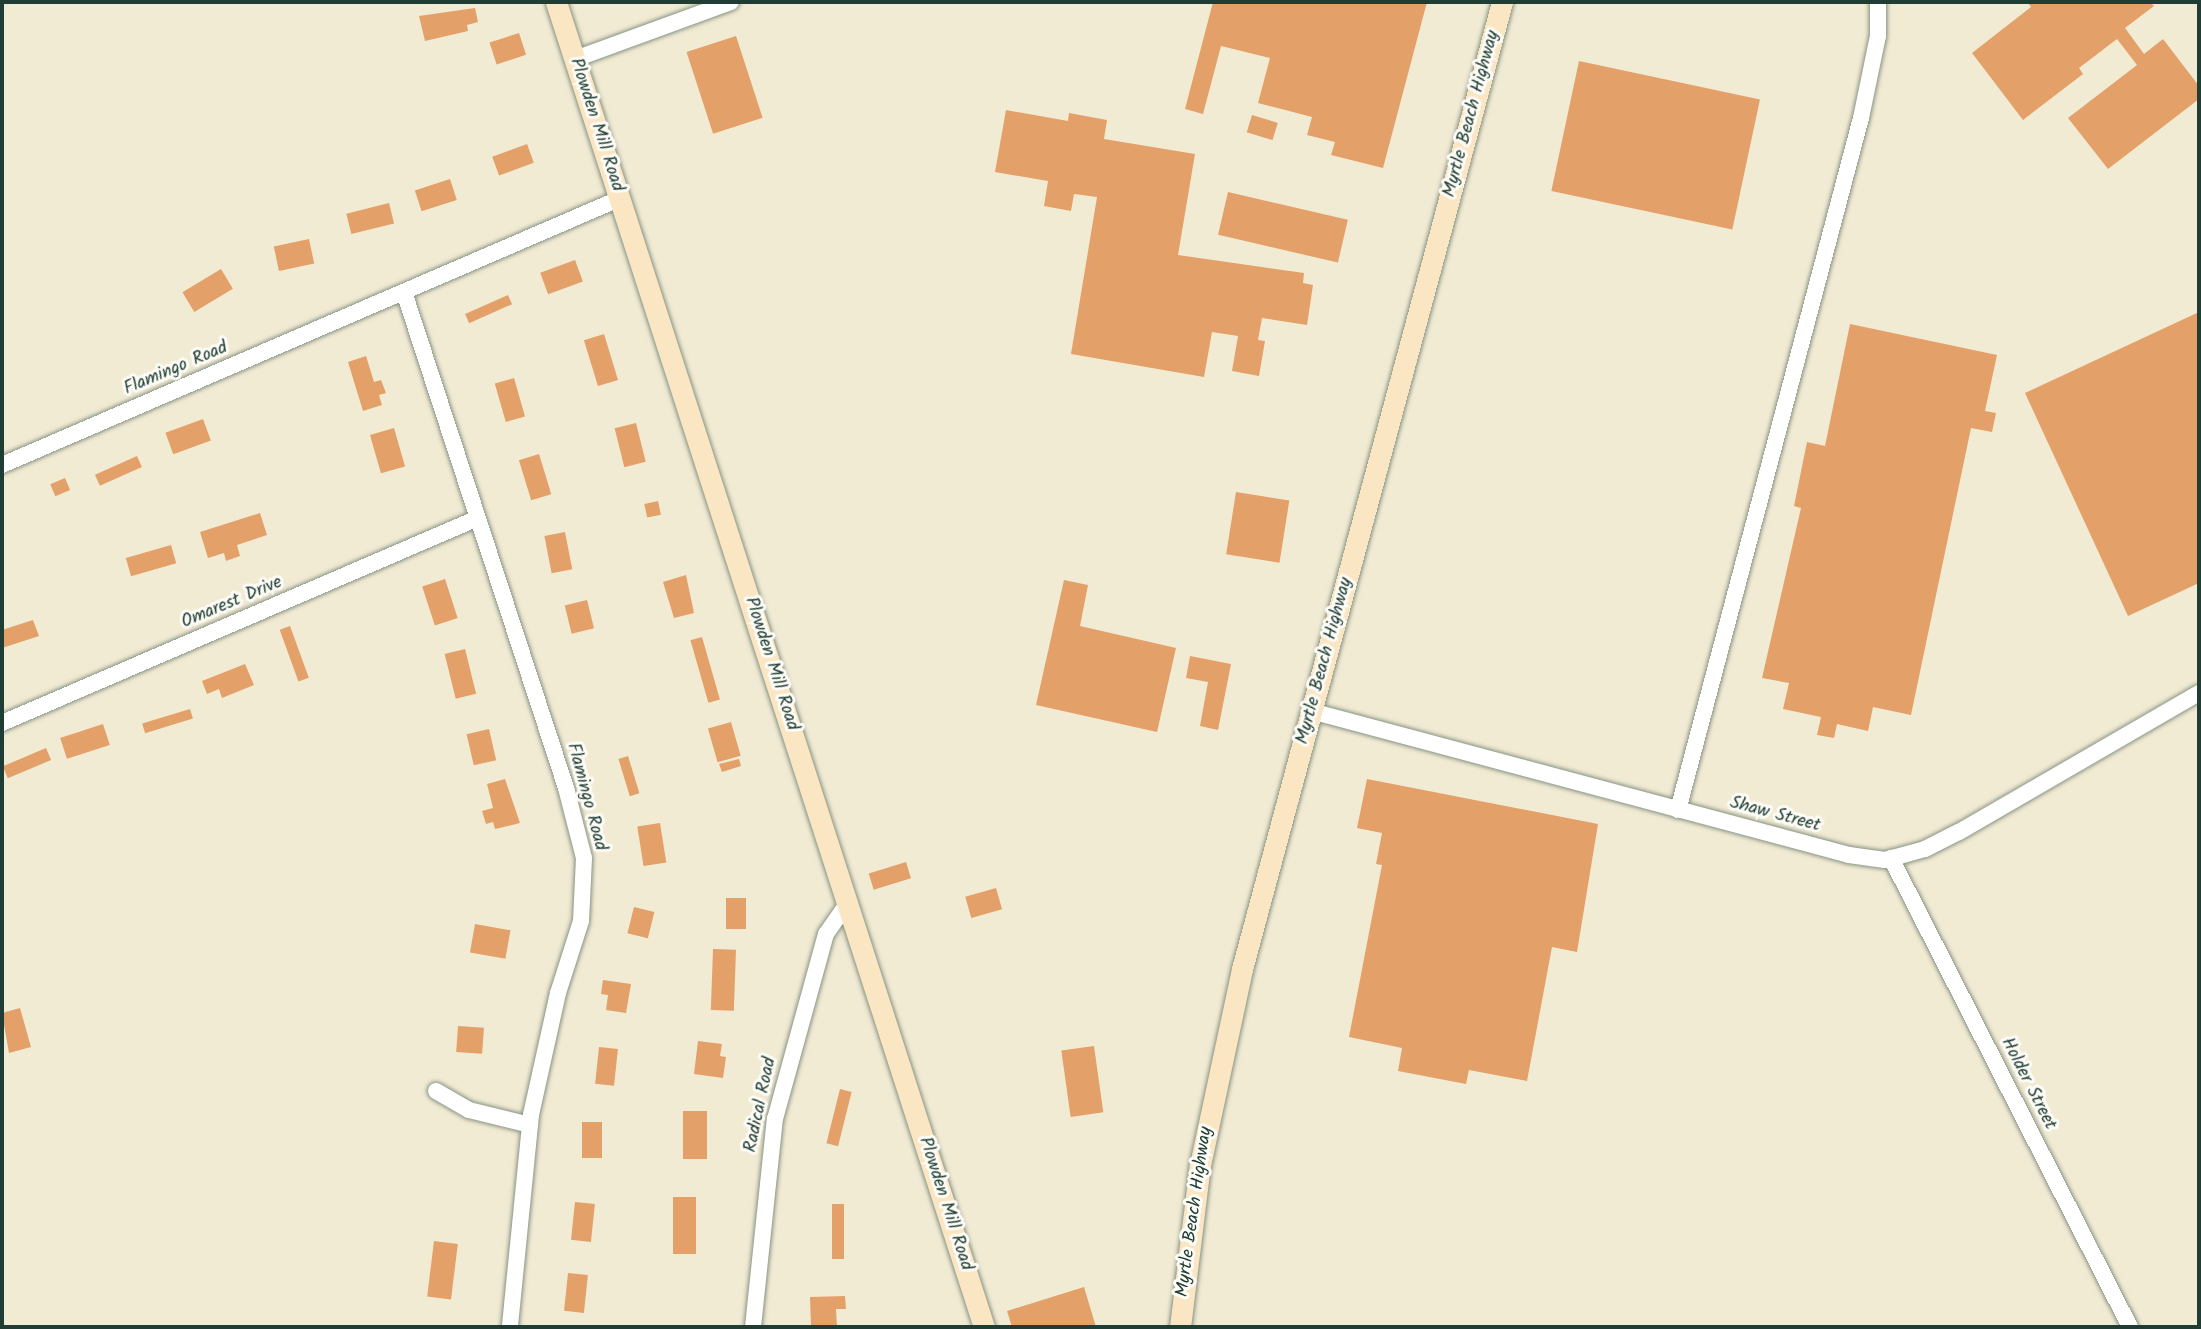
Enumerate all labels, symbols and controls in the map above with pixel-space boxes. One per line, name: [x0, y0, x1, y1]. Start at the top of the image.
street label: Myrtle Beach Highway: [1439, 28, 1505, 200]
street label: Plowden Mill Road: [564, 56, 628, 194]
street label: Flamingo Road: [121, 337, 231, 401]
street label: Omarest Drive: [178, 572, 286, 634]
street label: Myrtle Beach Highway: [1292, 575, 1358, 747]
street label: Plowden Mill Road: [739, 595, 803, 733]
street label: Flamingo Road: [561, 741, 611, 853]
street label: Shaw Street: [1727, 793, 1823, 837]
street label: Holder Street: [1996, 1034, 2060, 1134]
street label: Radical Road: [740, 1056, 782, 1154]
street label: Myrtle Beach Highway: [1172, 1125, 1218, 1299]
street label: Plowden Mill Road: [913, 1135, 977, 1273]

